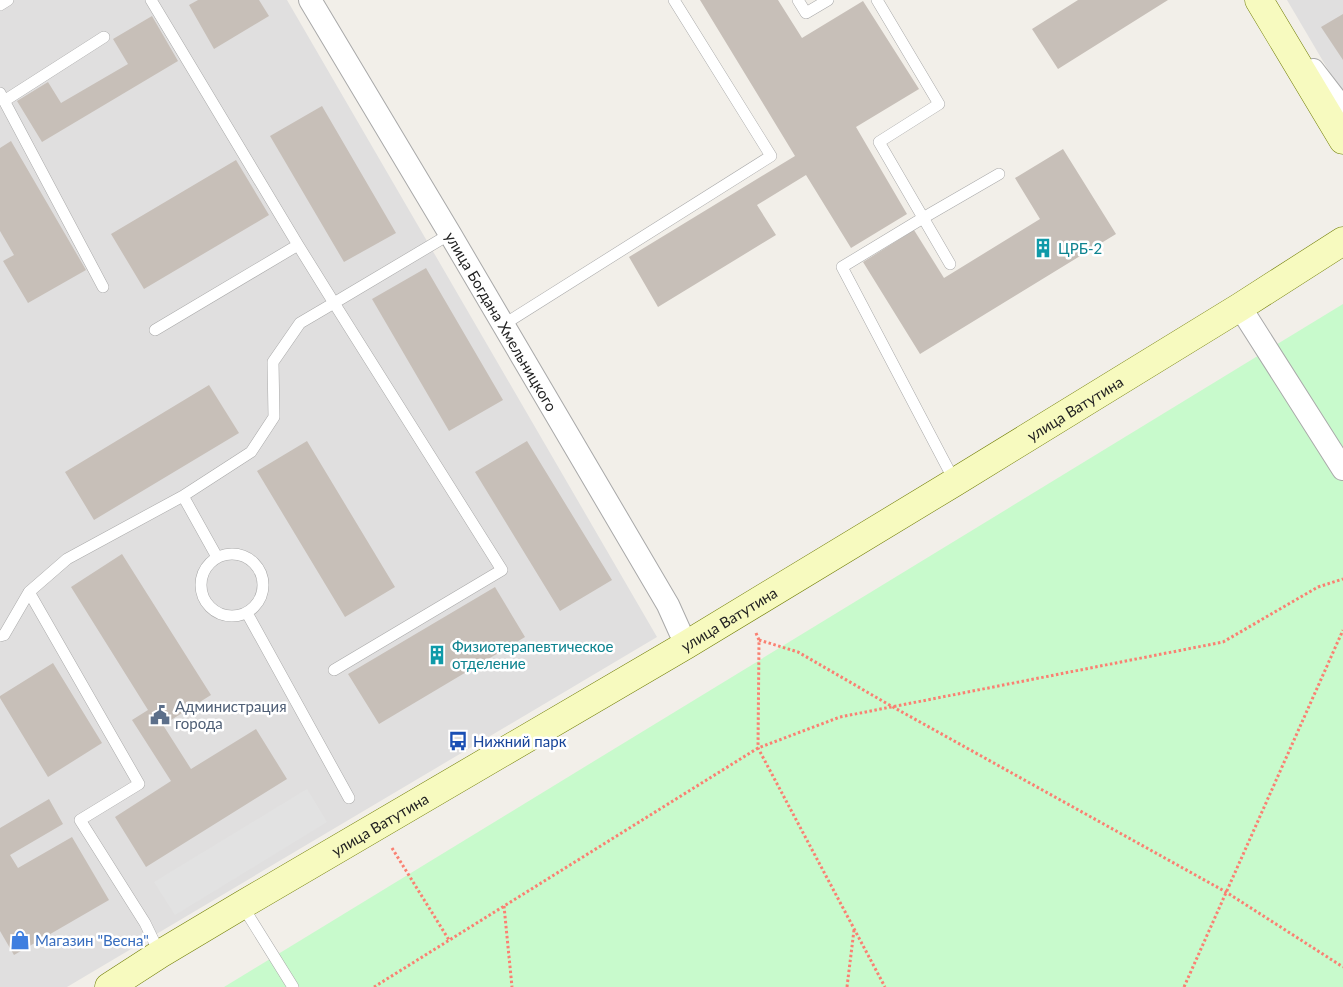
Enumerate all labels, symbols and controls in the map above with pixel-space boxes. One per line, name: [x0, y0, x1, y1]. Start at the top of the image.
street label: улица Богдана Хмельницкого: [442, 228, 561, 414]
building icon: ЦРБ-2: [1032, 237, 1054, 259]
place label: ЦРБ-2: [1058, 239, 1102, 257]
street label: улица Ватутина: [1024, 372, 1126, 445]
street label: улица Ватутина: [678, 583, 780, 655]
place label: Физиотерапевтическое отделение: [452, 637, 614, 672]
building icon: Физиотерапевтическое отделение: [426, 644, 448, 666]
place label: Администрация города: [175, 697, 287, 732]
public building icon: Администрация города: [149, 704, 171, 726]
bus stop icon: Нижний парк: [447, 730, 469, 752]
place label: Нижний парк: [473, 732, 567, 750]
street label: улица Ватутина: [328, 789, 432, 860]
shop icon: Магазин "Весна": [9, 929, 31, 951]
place label: Магазин "Весна": [35, 931, 149, 949]

